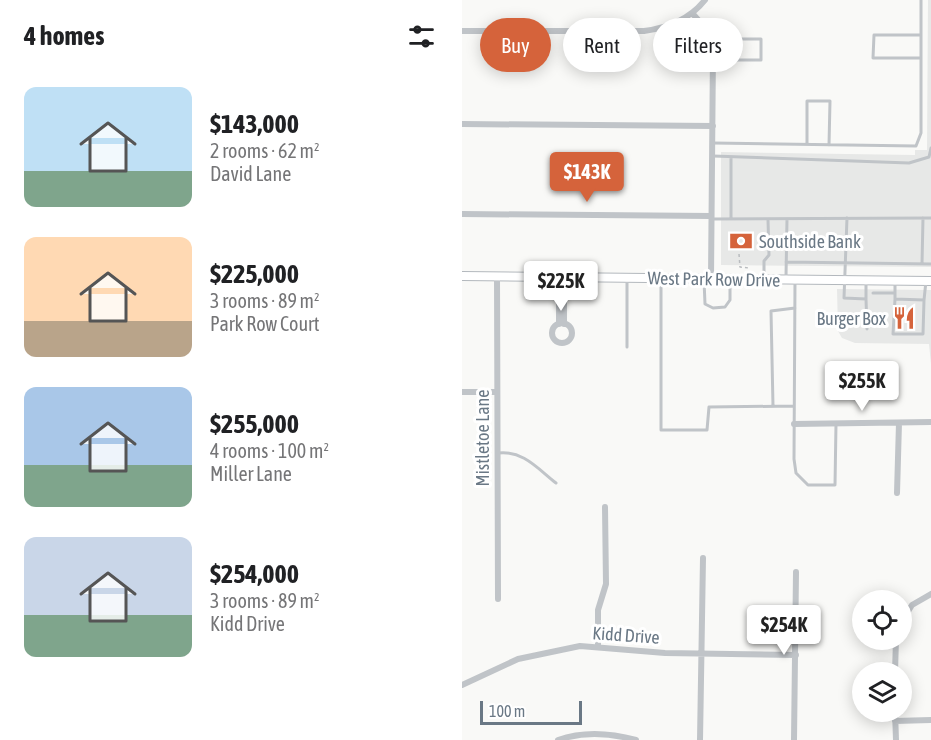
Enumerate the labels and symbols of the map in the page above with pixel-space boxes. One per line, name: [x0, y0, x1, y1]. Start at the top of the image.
pin: $143K: [545, 152, 629, 203]
bank icon: Southside Bank: [728, 228, 754, 254]
place label: Southside Bank: [759, 231, 861, 252]
pin: $225K: [519, 261, 603, 312]
street label: West Park Row Drive: [647, 267, 781, 291]
restaurant icon: Burger Box: [891, 305, 917, 331]
place label: Burger Box: [817, 308, 886, 329]
pin: $255K: [820, 361, 904, 412]
street label: Mistletoe Lane: [472, 390, 493, 486]
pin: $254K: [742, 605, 826, 656]
street label: Kidd Drive: [592, 622, 660, 648]
scale bar: [480, 698, 582, 726]

